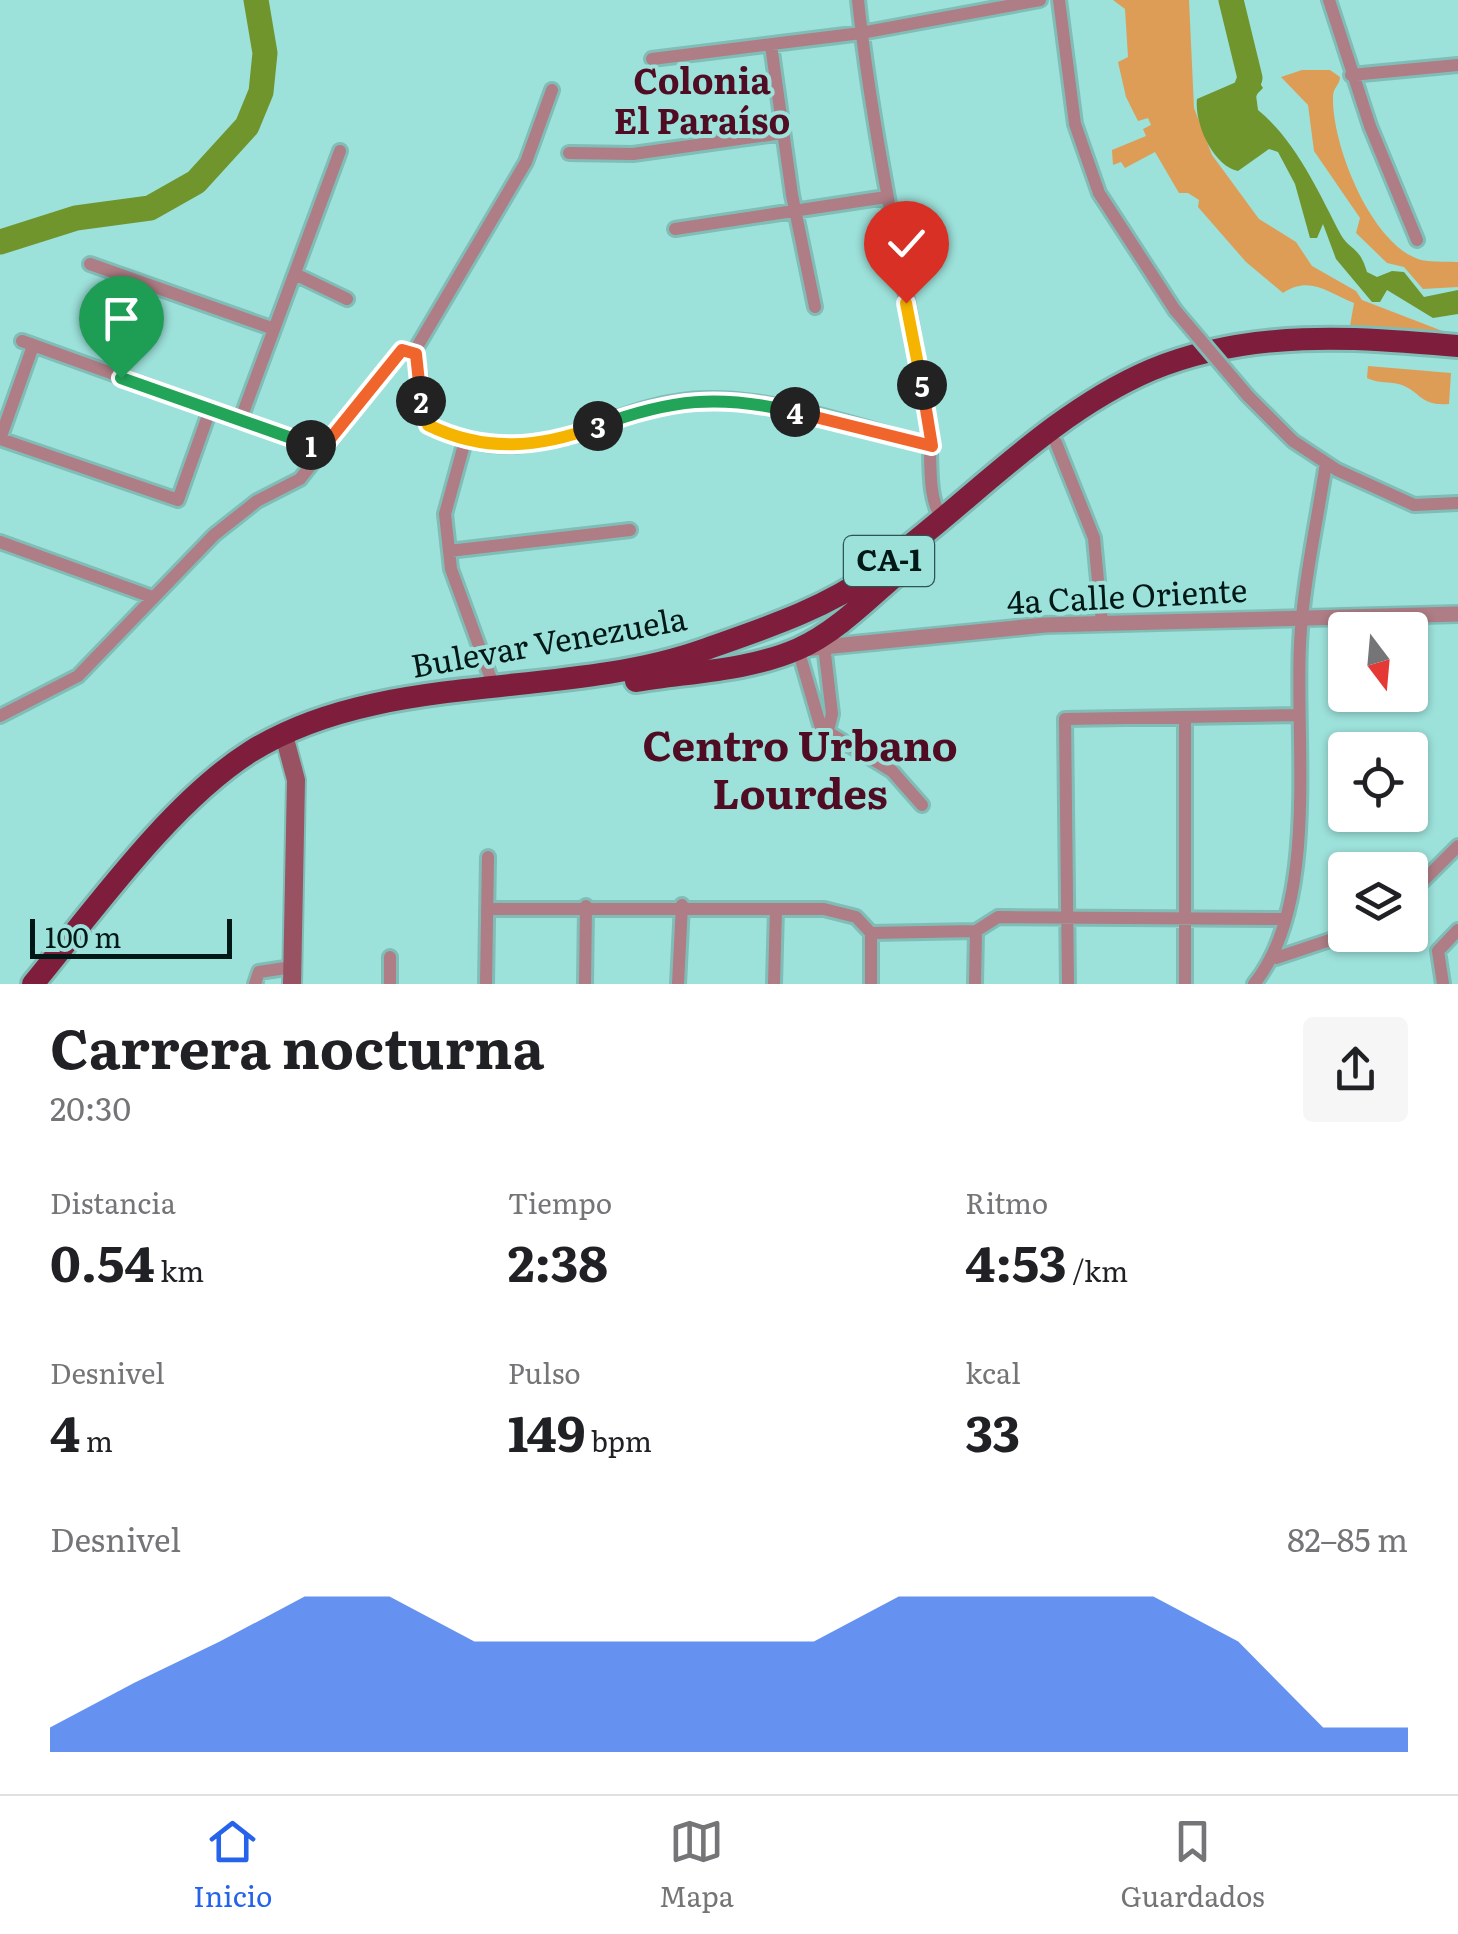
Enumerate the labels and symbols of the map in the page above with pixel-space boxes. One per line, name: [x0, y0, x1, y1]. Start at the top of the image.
district label: Colonia El Paraíso: [614, 53, 790, 145]
pin: [864, 201, 949, 304]
pin: [79, 276, 164, 379]
pin: 5: [897, 360, 947, 410]
pin: 2: [396, 376, 446, 426]
pin: 4: [770, 387, 820, 437]
pin: 3: [573, 401, 623, 451]
pin: 1: [286, 420, 336, 470]
road number: CA-1: [844, 536, 934, 586]
street label: 4a Calle Oriente: [1005, 564, 1248, 624]
street label: Bulevar Venezuela: [407, 592, 691, 688]
north arrow: [1328, 612, 1428, 712]
district label: Centro Urbano Lourdes: [642, 712, 958, 822]
scale bar: [30, 914, 232, 958]

